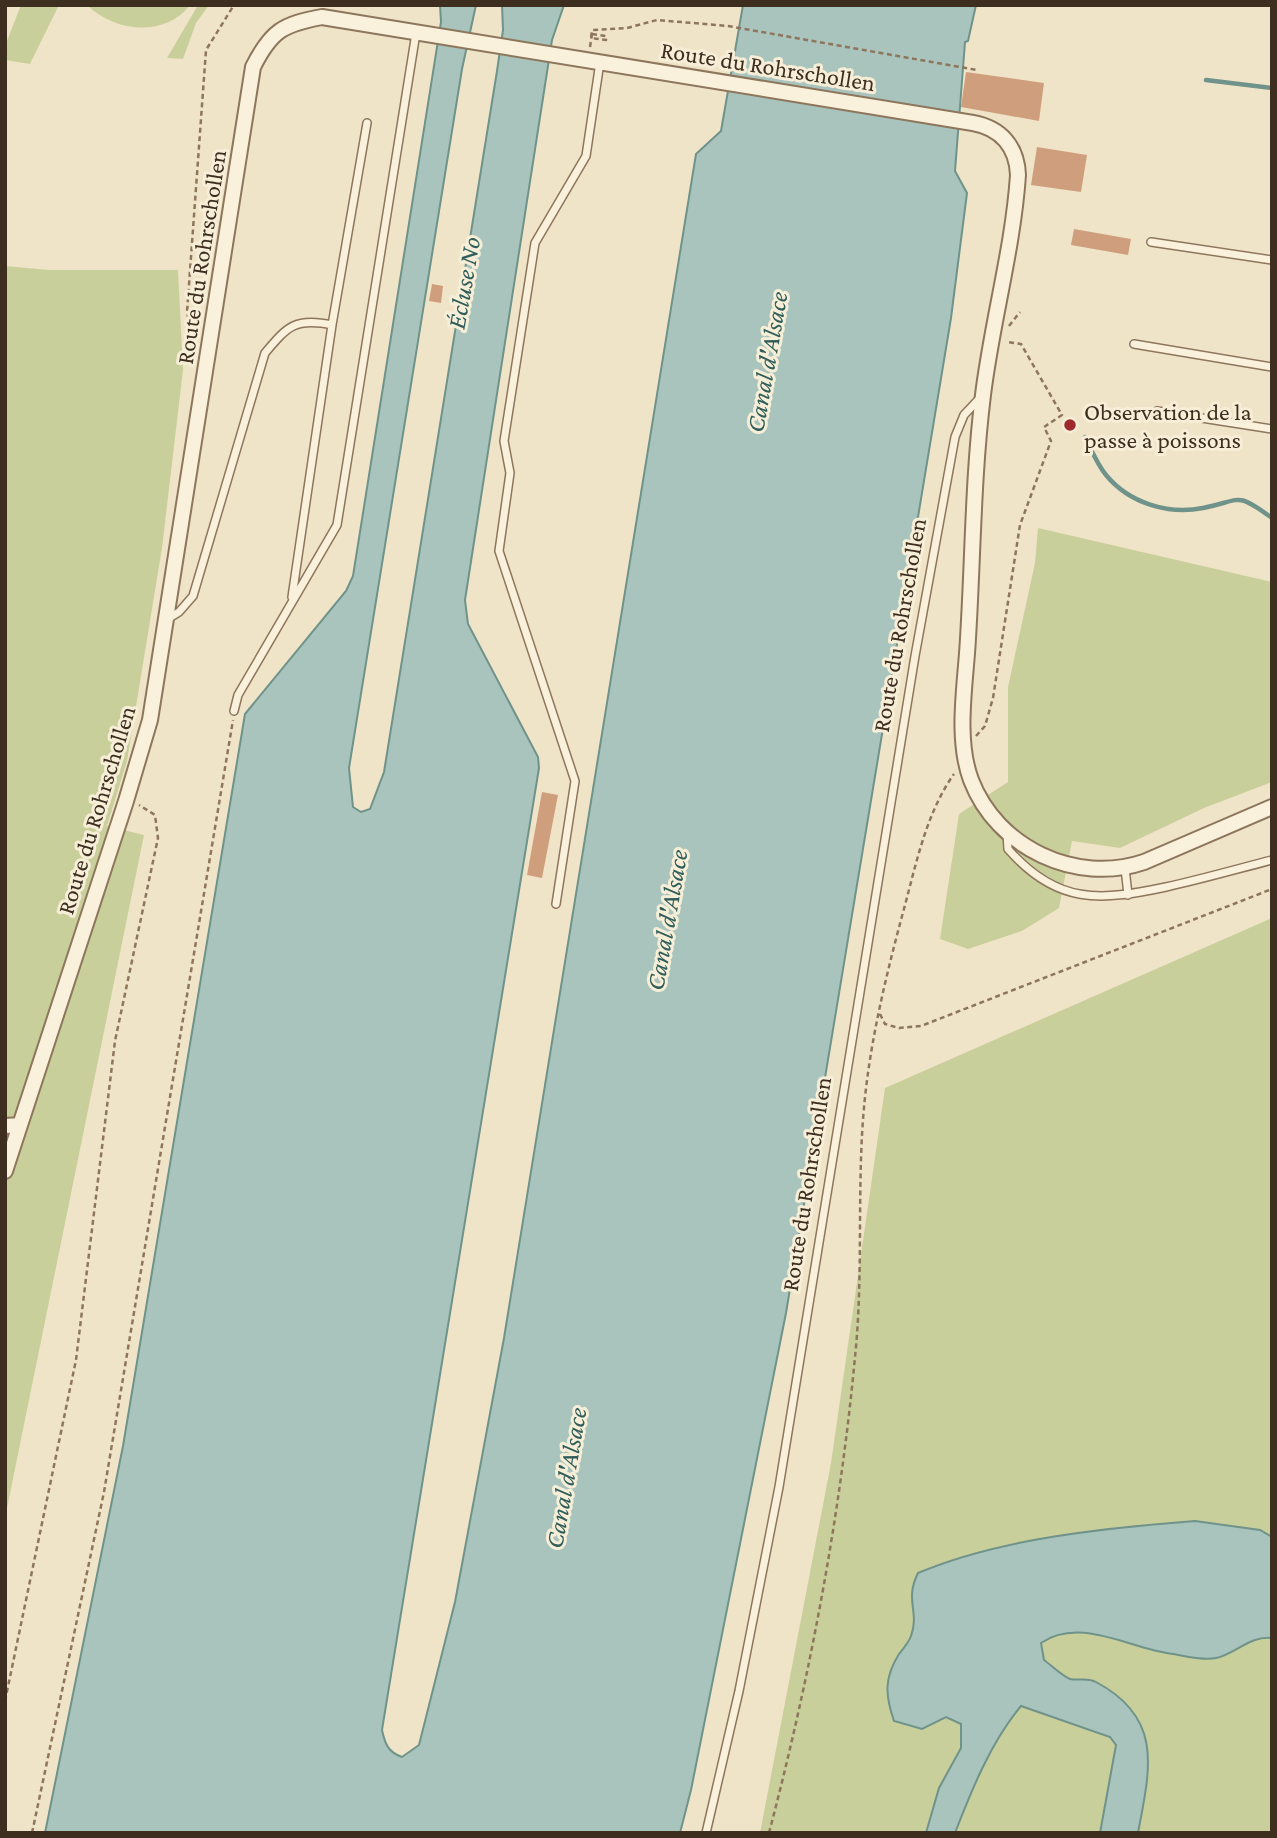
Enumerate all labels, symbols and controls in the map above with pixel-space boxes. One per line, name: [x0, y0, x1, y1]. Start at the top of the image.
street label: Route du Rohrschollen: [659, 36, 877, 96]
street label: Route du Rohrschollen: [171, 148, 231, 366]
water label: Écluse No: [442, 235, 486, 331]
water label: Canal d'Alsace: [740, 289, 794, 435]
place label: Observation de la passe à poissons: [1084, 398, 1252, 453]
marker: Observation de la passe à poissons: [1062, 417, 1078, 433]
street label: Route du Rohrschollen: [867, 516, 931, 734]
street label: Route du Rohrschollen: [51, 702, 141, 918]
water label: Canal d'Alsace: [640, 847, 694, 993]
street label: Route du Rohrschollen: [776, 1075, 836, 1293]
water label: Canal d'Alsace: [539, 1405, 593, 1551]

